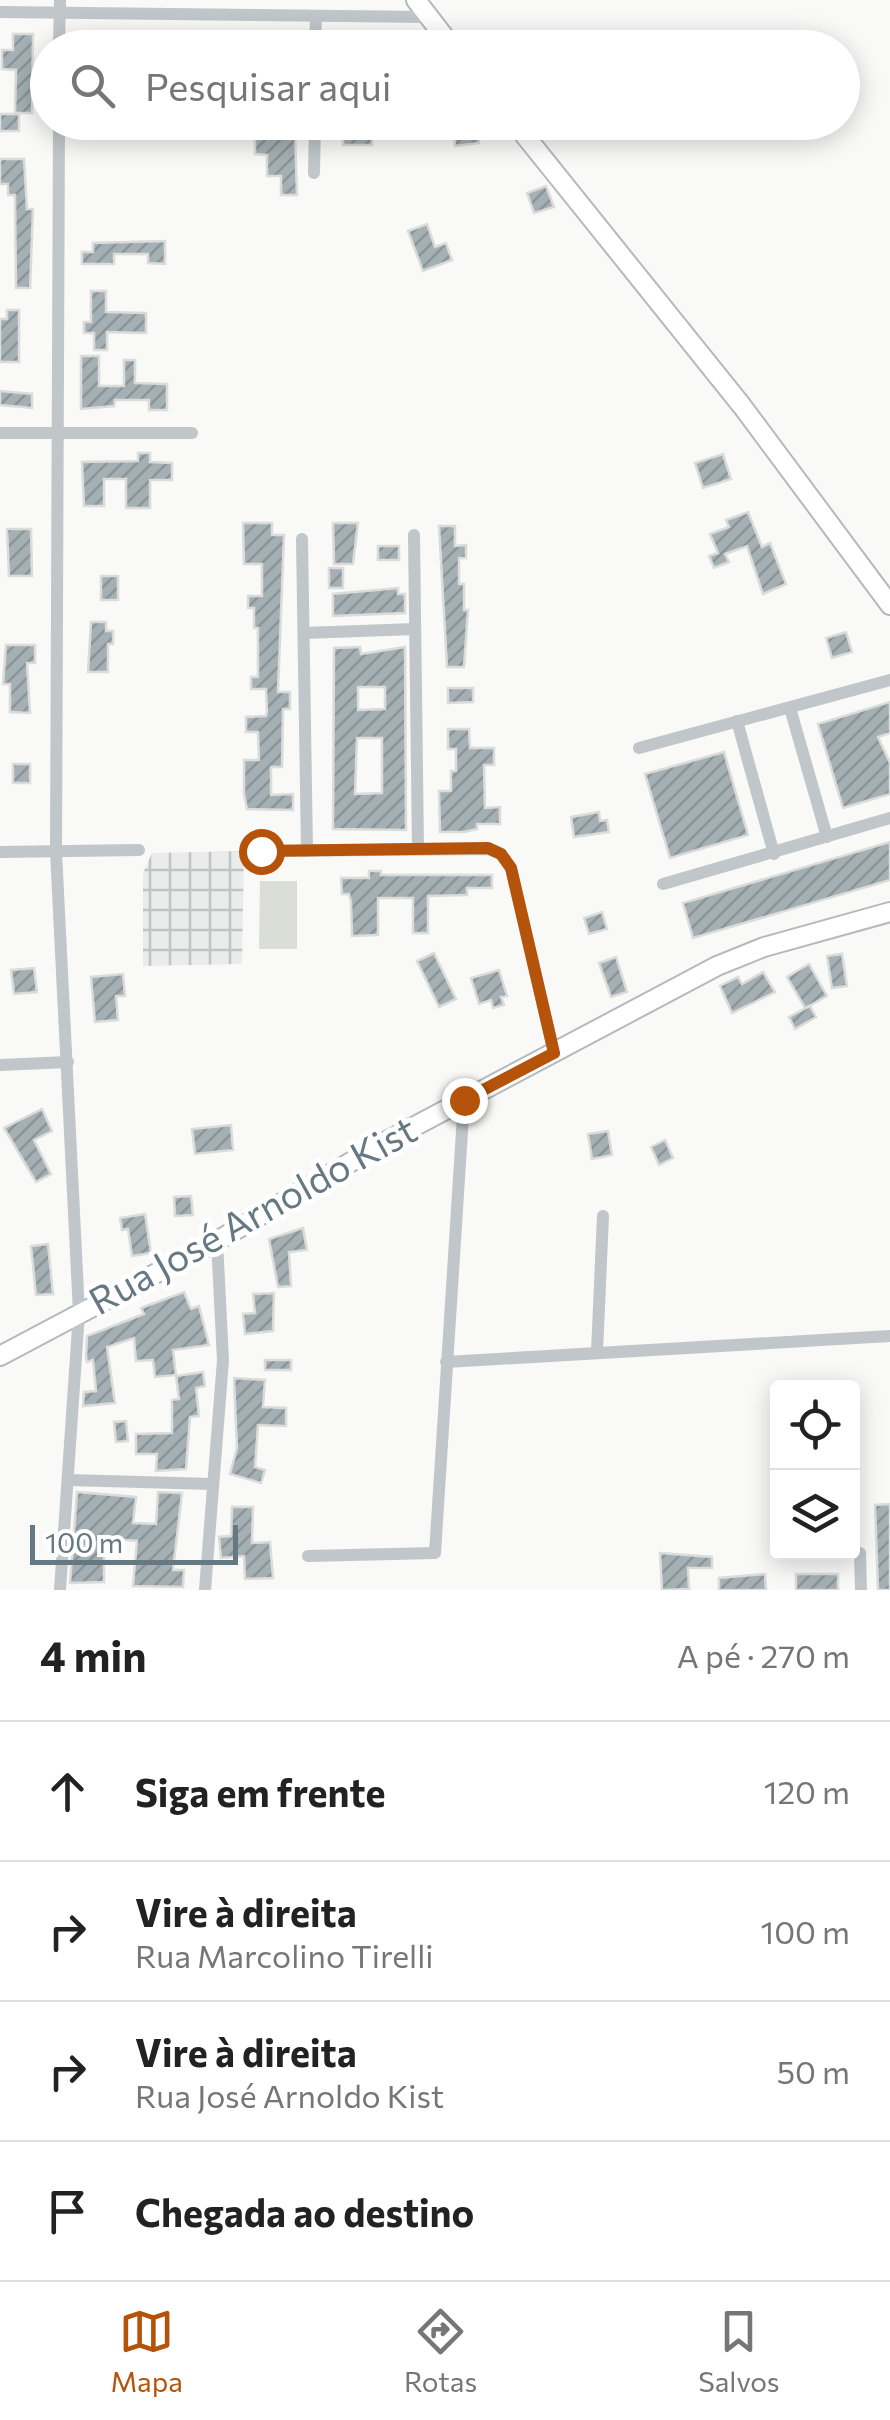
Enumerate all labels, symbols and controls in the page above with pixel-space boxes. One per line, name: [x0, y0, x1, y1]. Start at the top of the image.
search box: [30, 30, 860, 140]
icon: search: [65, 58, 120, 113]
text: Pesquisar aqui: [145, 62, 391, 109]
route start: [239, 829, 285, 875]
route end: [442, 1078, 488, 1124]
street label: Rua José Arnoldo Kist: [80, 1104, 424, 1323]
map controls: [770, 1380, 860, 1560]
button: locate: [770, 1380, 860, 1470]
button: layers: [770, 1470, 860, 1560]
scale bar: [30, 1520, 238, 1564]
text: 100 m: [45, 1525, 123, 1559]
text: 4 min: [40, 1629, 146, 1681]
text: A pé · 270 m: [677, 1635, 850, 1675]
icon: ahead: [40, 1764, 95, 1819]
text: Siga em frente: [135, 1768, 385, 1815]
text: 120 m: [764, 1771, 850, 1811]
text: Vire à direita: [135, 1888, 357, 1935]
icon: right: [40, 1904, 95, 1959]
text: 100 m: [761, 1911, 850, 1951]
text: Rua Marcolino Tirelli: [135, 1935, 434, 1975]
text: Vire à direita: [135, 2028, 357, 2075]
icon: right: [40, 2044, 95, 2099]
text: 50 m: [777, 2051, 850, 2091]
text: Rua José Arnoldo Kist: [135, 2075, 444, 2115]
icon: arrive: [40, 2184, 95, 2239]
text: Chegada ao destino: [135, 2188, 474, 2235]
tab: Mapa: [111, 2304, 183, 2398]
tab: Rotas: [404, 2304, 477, 2398]
tab: Salvos: [698, 2304, 779, 2398]

